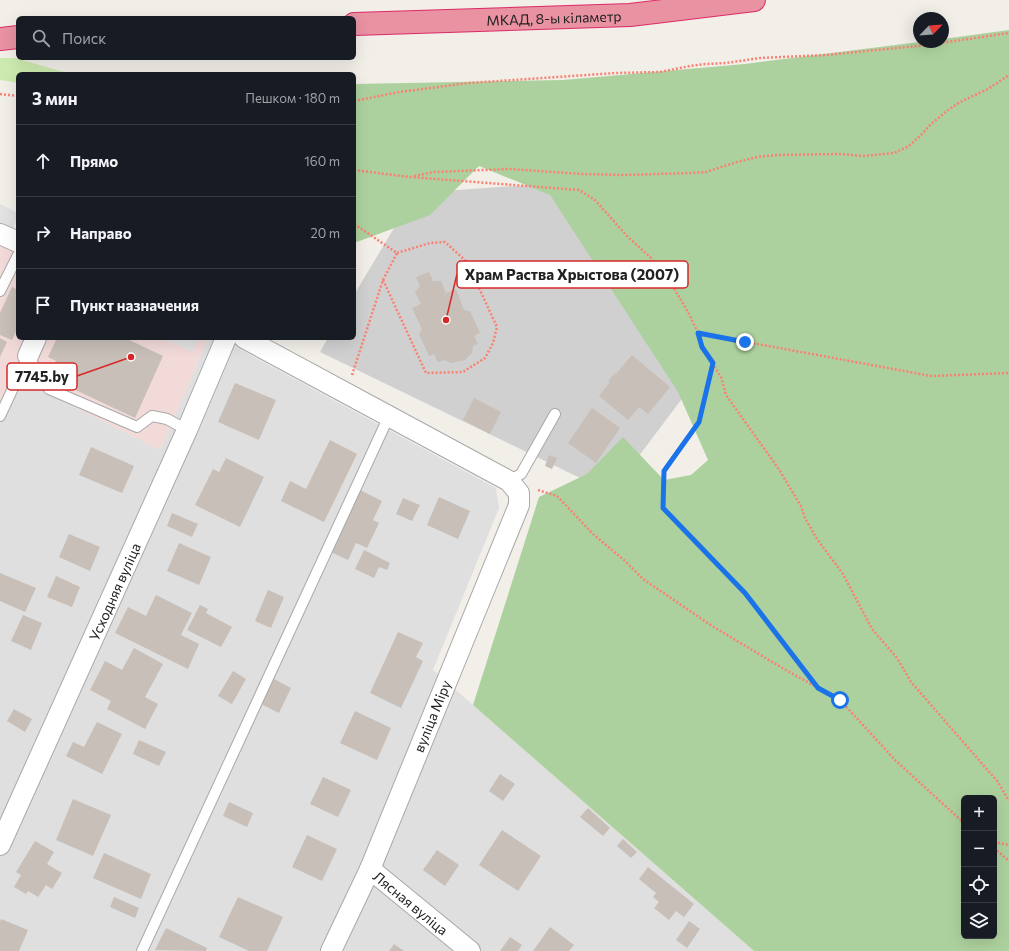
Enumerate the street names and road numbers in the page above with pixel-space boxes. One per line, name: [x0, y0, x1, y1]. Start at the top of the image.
street label: МКАД, 8-ы кіламетр: [486, 7, 622, 28]
street label: Усходняя вуліца: [85, 540, 144, 643]
street label: вуліца Міру: [410, 677, 454, 755]
street label: Лясная вуліца: [370, 867, 452, 938]

